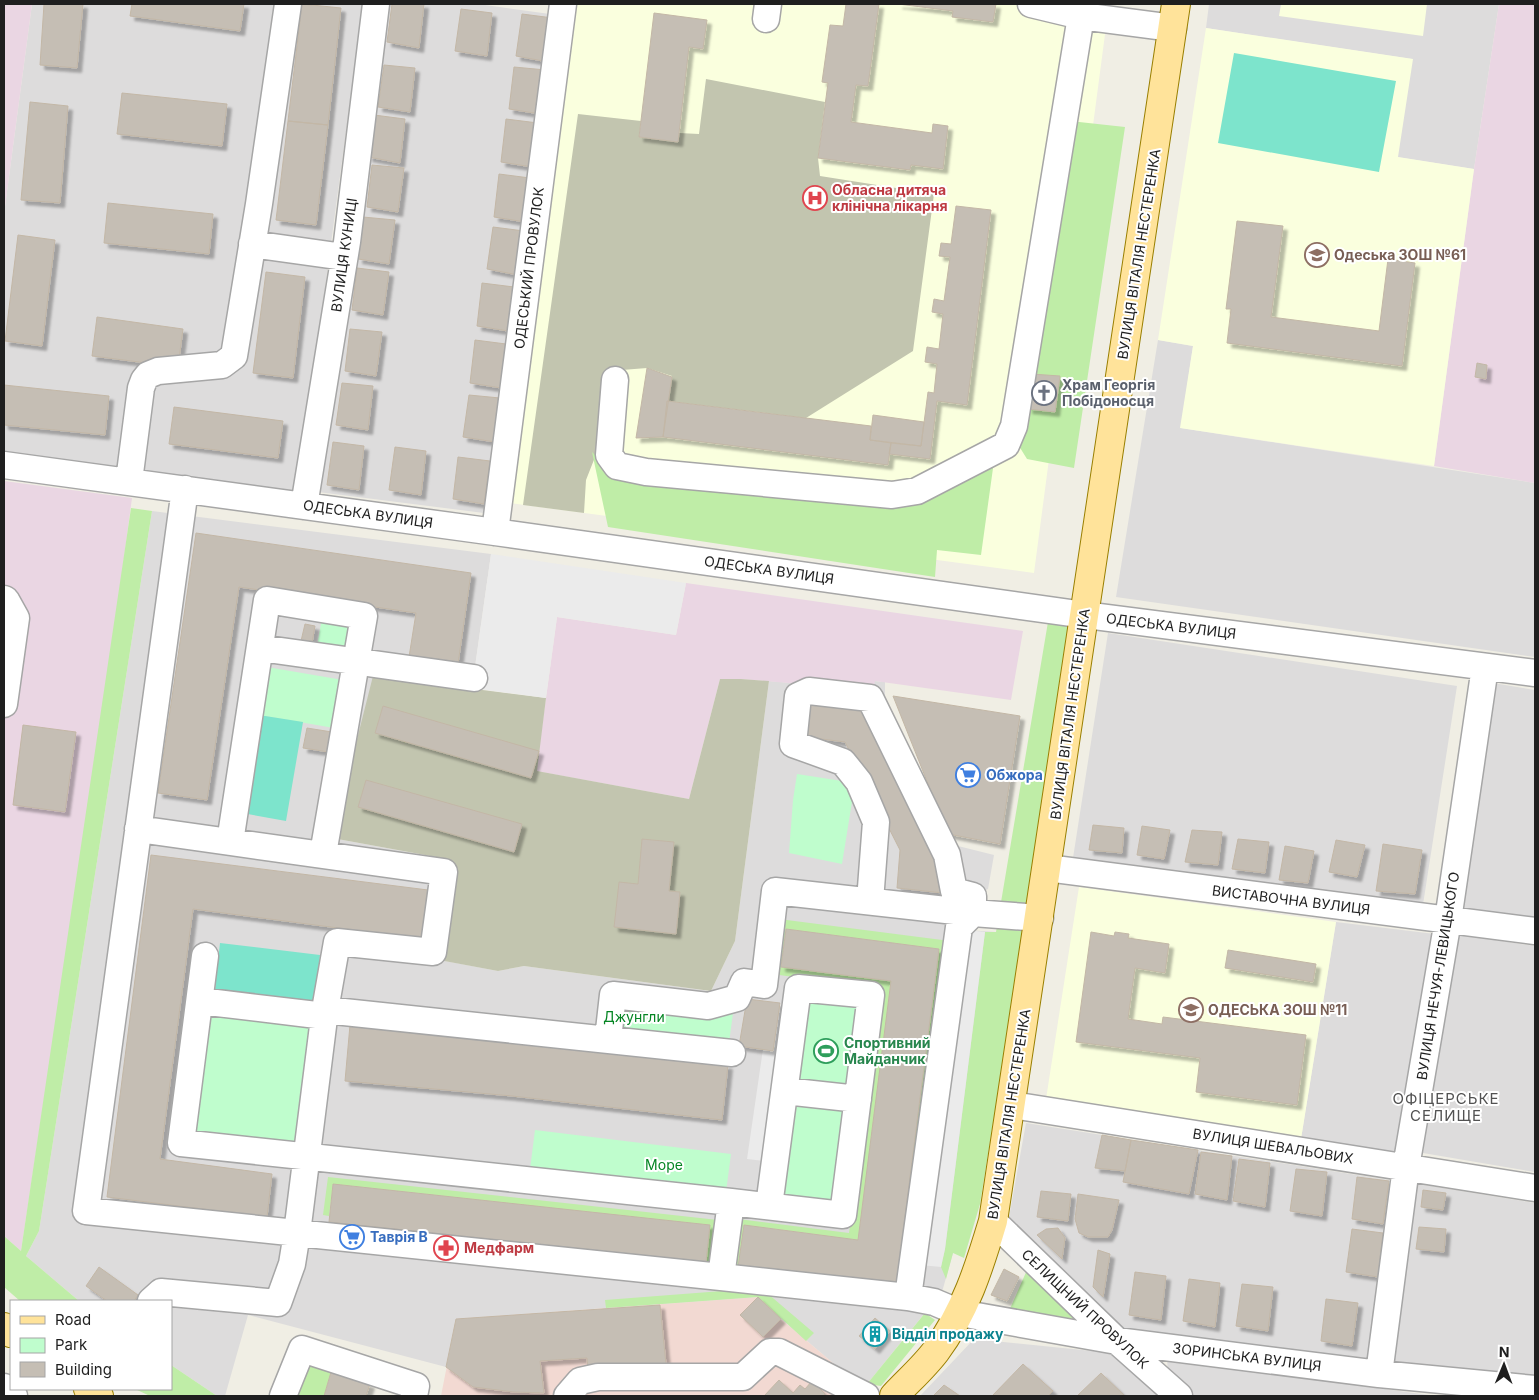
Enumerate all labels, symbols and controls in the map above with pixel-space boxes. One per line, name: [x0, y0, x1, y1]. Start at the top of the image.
street label: ВУЛИЦЯ ВІТАЛІЯ НЕСТЕРЕНКА: [1113, 147, 1164, 360]
place label: Обласна дитяча клінічна лікарня: [832, 181, 948, 214]
street label: ОДЕСЬКИЙ ПРОВУЛОК: [509, 185, 547, 350]
hospital icon: Обласна дитяча клінічна лікарня: [802, 185, 828, 211]
street label: ВУЛИЦЯ КУНИЦІ: [327, 197, 360, 313]
school or university icon: Одеська ЗОШ №61: [1304, 242, 1330, 268]
place label: Одеська ЗОШ №61: [1334, 246, 1466, 263]
place label: Храм Георгія Побідоносця: [1062, 376, 1155, 409]
church icon: Храм Георгія Побідоносця: [1031, 380, 1057, 406]
street label: ОДЕСЬКА ВУЛИЦЯ: [302, 496, 434, 531]
street label: ОДЕСЬКА ВУЛИЦЯ: [703, 552, 835, 587]
street label: ВУЛИЦЯ ВІТАЛІЯ НЕСТЕРЕНКА: [1046, 607, 1093, 821]
street label: ОДЕСЬКА ВУЛИЦЯ: [1105, 609, 1237, 642]
supermarket icon: Обжора: [955, 762, 981, 788]
place label: Обжора: [986, 766, 1043, 783]
street label: ВУЛИЦЯ НЕЧУЯ-ЛЕВИЦЬКОГО: [1413, 871, 1462, 1081]
street label: ВИСТАВОЧНА ВУЛИЦЯ: [1211, 881, 1371, 918]
school or university icon: ОДЕСЬКА ЗОШ №11: [1178, 997, 1204, 1023]
place label: ОДЕСЬКА ЗОШ №11: [1208, 1001, 1347, 1018]
street label: ВУЛИЦЯ ВІТАЛІЯ НЕСТЕРЕНКА: [983, 1007, 1034, 1220]
park label: Джунгли: [603, 1008, 665, 1025]
place label: Спортивний Майданчик: [844, 1034, 931, 1067]
sports icon: Спортивний Майданчик: [813, 1038, 839, 1064]
district label: ОФІЦЕРСЬКЕ СЕЛИЩЕ: [1392, 1089, 1500, 1125]
street label: ВУЛИЦЯ ШЕВАЛЬОВИХ: [1192, 1124, 1355, 1167]
park label: Море: [645, 1156, 683, 1173]
supermarket icon: Таврія В: [339, 1224, 365, 1250]
place label: Таврія В: [370, 1228, 428, 1245]
pharmacy icon: Медфарм: [433, 1235, 459, 1261]
place label: Медфарм: [464, 1239, 534, 1256]
street label: СЕЛИЩНИЙ ПРОВУЛОК: [1018, 1245, 1153, 1372]
legend: [10, 1300, 172, 1390]
text: Road: [55, 1310, 91, 1329]
building icon: Відділ продажу: [862, 1321, 888, 1347]
place label: Відділ продажу: [892, 1325, 1004, 1342]
text: Park: [55, 1335, 88, 1354]
street label: ЗОРИНСЬКА ВУЛИЦЯ: [1172, 1339, 1322, 1374]
north arrow: [1479, 1340, 1529, 1390]
text: N: [1499, 1343, 1510, 1360]
text: Building: [55, 1360, 112, 1379]

